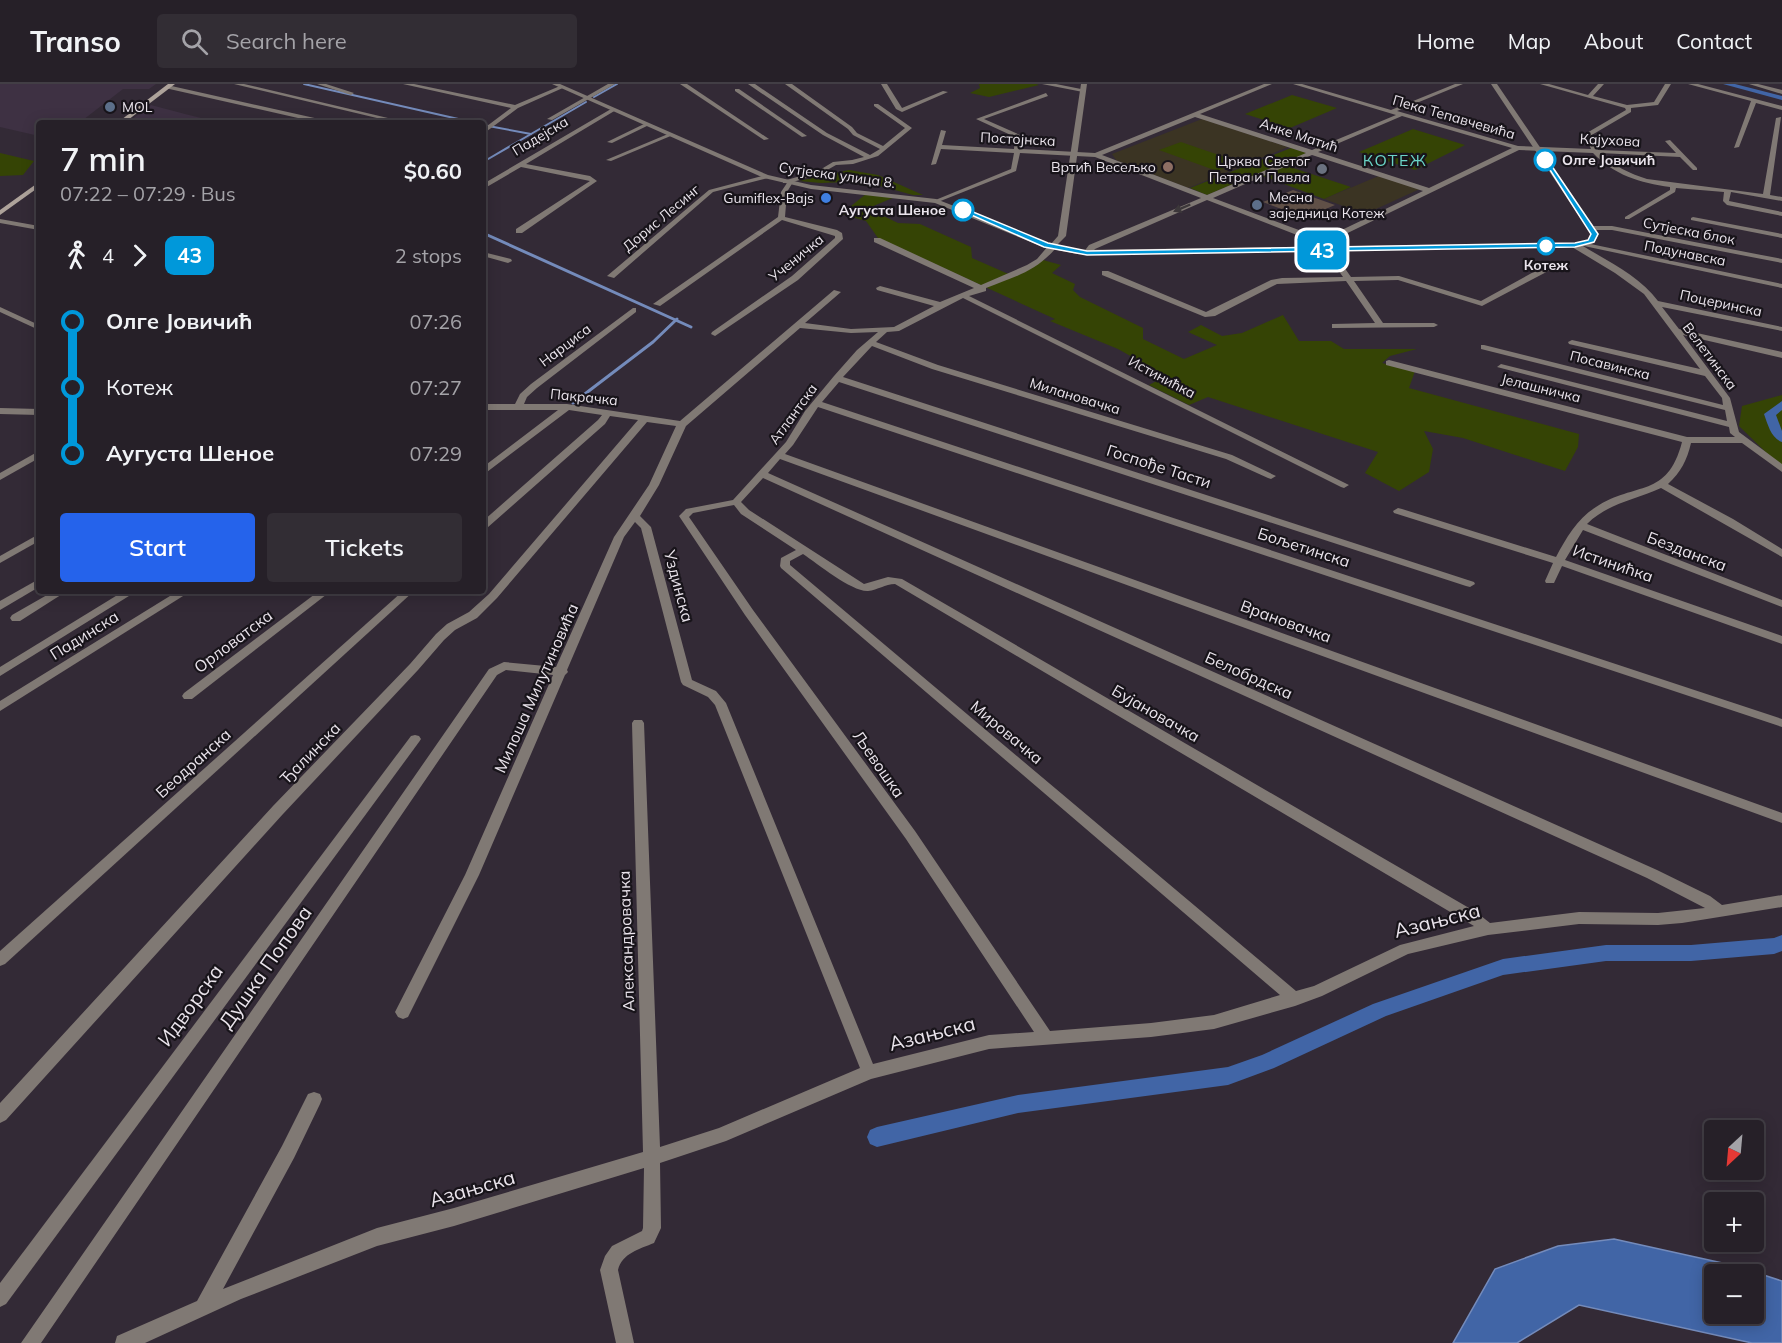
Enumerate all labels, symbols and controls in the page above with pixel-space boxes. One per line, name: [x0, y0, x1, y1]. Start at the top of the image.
search box: [157, 14, 577, 68]
text: Transo: [30, 24, 121, 59]
icon: search: [178, 25, 211, 58]
text: Search here: [226, 27, 347, 55]
text: Home: [1417, 28, 1475, 54]
text: Map: [1508, 28, 1551, 54]
text: About: [1584, 28, 1643, 54]
text: Contact: [1676, 28, 1752, 54]
street label: Пека Тепавчевића: [1391, 91, 1517, 143]
place label: MOL: [122, 98, 153, 116]
marker: MOL: [103, 100, 117, 114]
street label: Падејска: [509, 112, 571, 160]
street label: Анке Матић: [1258, 114, 1340, 156]
street label: Постојнска: [980, 128, 1056, 150]
street label: Кајухова: [1579, 129, 1641, 151]
text: 7 min: [60, 138, 146, 179]
marker: Олге Јовичић: [1534, 149, 1556, 171]
district label: КОТЕЖ: [1363, 150, 1427, 170]
place label: Олге Јовичић: [1562, 151, 1655, 169]
place label: Црква Светог Петра и Павла: [1209, 152, 1311, 186]
text: $0.60: [404, 157, 462, 185]
street label: Сутјеска улица 8.: [778, 158, 896, 192]
place label: Вртић Весељко: [1051, 158, 1156, 176]
marker: Вртић Весељко: [1161, 160, 1175, 174]
marker: Црква Светог Петра и Павла: [1315, 162, 1329, 176]
street label: Дорис Лесинг: [619, 180, 704, 256]
text: 07:22 – 07:29 · Bus: [60, 181, 236, 206]
place label: Месна заједница Котеж: [1269, 188, 1385, 222]
place label: Gumiflex-Bajs: [723, 189, 814, 207]
marker: Gumiflex-Bajs: [819, 191, 833, 205]
marker: Месна заједница Котеж: [1250, 198, 1264, 212]
marker: Аугуста Шеное: [952, 199, 974, 221]
place label: Аугуста Шеное: [839, 201, 946, 219]
one-way arrow: [1173, 203, 1191, 213]
street label: Сутјеска блок: [1642, 213, 1737, 249]
street label: Ученичка: [764, 230, 827, 286]
line badge: 43: [1295, 230, 1349, 270]
street label: Подунавска: [1643, 236, 1727, 270]
text: 43: [1309, 237, 1335, 263]
marker: Котеж: [1537, 237, 1555, 255]
icon: walk: [60, 239, 93, 272]
icon: forward: [123, 239, 156, 272]
text: 43: [177, 242, 202, 268]
text: 4: [102, 243, 114, 268]
text: 2 stops: [395, 243, 462, 268]
place label: Котеж: [1524, 256, 1568, 274]
street label: Поцеринска: [1678, 286, 1764, 320]
text: Олге Јовичић: [106, 307, 253, 335]
text: 07:26: [409, 309, 462, 334]
street label: Велетинска: [1679, 319, 1741, 393]
street label: Нарциса: [535, 320, 595, 370]
street label: Посавинска: [1568, 346, 1652, 384]
street label: Истинићка: [1125, 352, 1199, 402]
street label: Јелашничка: [1499, 369, 1583, 407]
text: Котеж: [106, 373, 173, 401]
street label: Милановачка: [1027, 374, 1123, 418]
text: 07:27: [409, 375, 462, 400]
street label: Атлантска: [765, 380, 821, 448]
street label: Пакрачка: [549, 385, 619, 409]
text: Аугуста Шеное: [106, 439, 274, 467]
street label: Госпође Тасти: [1104, 440, 1214, 492]
text: 07:29: [409, 441, 462, 466]
button: Start: [60, 513, 255, 582]
button: Tickets: [267, 513, 462, 582]
street label: Бољетинска: [1255, 523, 1353, 571]
street label: Безданска: [1644, 527, 1730, 575]
street label: Истинићка: [1570, 540, 1656, 586]
street label: Уздинска: [660, 547, 698, 624]
street label: Врановачка: [1238, 595, 1334, 647]
street label: Милоша Милутиновића: [490, 600, 582, 776]
street label: Орловатска: [190, 605, 276, 677]
street label: Падинска: [46, 606, 122, 664]
street label: Белобрдска: [1202, 647, 1296, 703]
street label: Бујановачка: [1108, 680, 1204, 746]
street label: Мировачка: [967, 696, 1047, 768]
street label: Ђалинска: [276, 718, 344, 788]
street label: Беодранска: [151, 724, 235, 802]
street label: Љевошка: [849, 727, 909, 801]
street label: Александровачка: [614, 870, 638, 1012]
street label: Азањска: [1391, 897, 1483, 943]
street label: Душка Попова: [213, 901, 317, 1033]
street label: Идворска: [152, 959, 228, 1051]
street label: Азањска: [886, 1010, 978, 1056]
north arrow: [1704, 1120, 1764, 1180]
map controls: [1704, 1120, 1764, 1324]
street label: Азањска: [426, 1164, 518, 1212]
button: +: [1704, 1192, 1764, 1252]
button: −: [1704, 1264, 1764, 1324]

